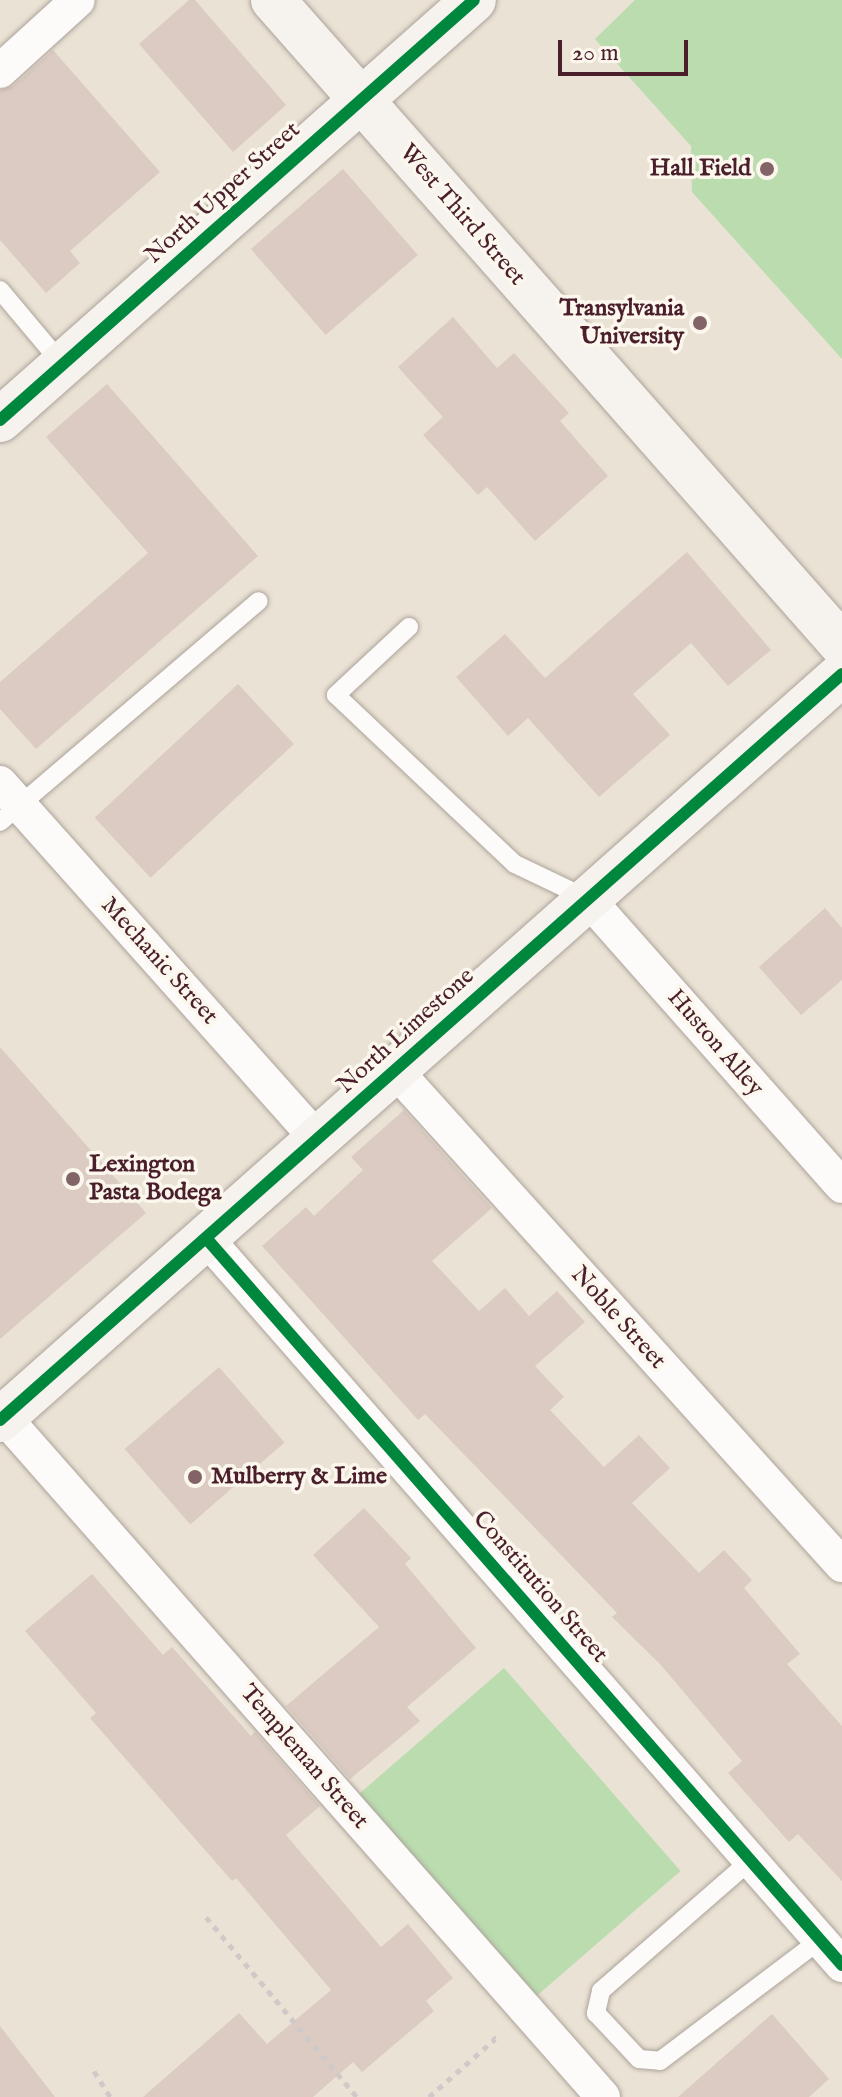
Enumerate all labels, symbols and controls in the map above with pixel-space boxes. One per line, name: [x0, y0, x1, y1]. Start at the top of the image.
scale bar: [562, 24, 692, 74]
text: 20 m: [572, 38, 619, 69]
street label: North Upper Street: [140, 116, 306, 270]
street label: West Third Street: [393, 138, 531, 292]
place label: Hall Field: [650, 155, 751, 183]
marker: Hall Field: [758, 160, 776, 178]
place label: Transylvania University: [560, 295, 684, 351]
marker: Transylvania University: [691, 314, 709, 332]
street label: Mechanic Street: [94, 892, 224, 1030]
street label: North Limestone: [332, 962, 480, 1100]
street label: Huston Alley: [661, 984, 769, 1102]
place label: Lexington Pasta Bodega: [89, 1151, 221, 1207]
marker: Lexington Pasta Bodega: [64, 1170, 82, 1188]
street label: Noble Street: [564, 1261, 672, 1375]
place label: Mulberry & Lime: [211, 1463, 387, 1491]
marker: Mulberry & Lime: [186, 1468, 204, 1486]
street label: Constitution Street: [466, 1505, 614, 1669]
street label: Templeman Street: [233, 1679, 375, 1835]

